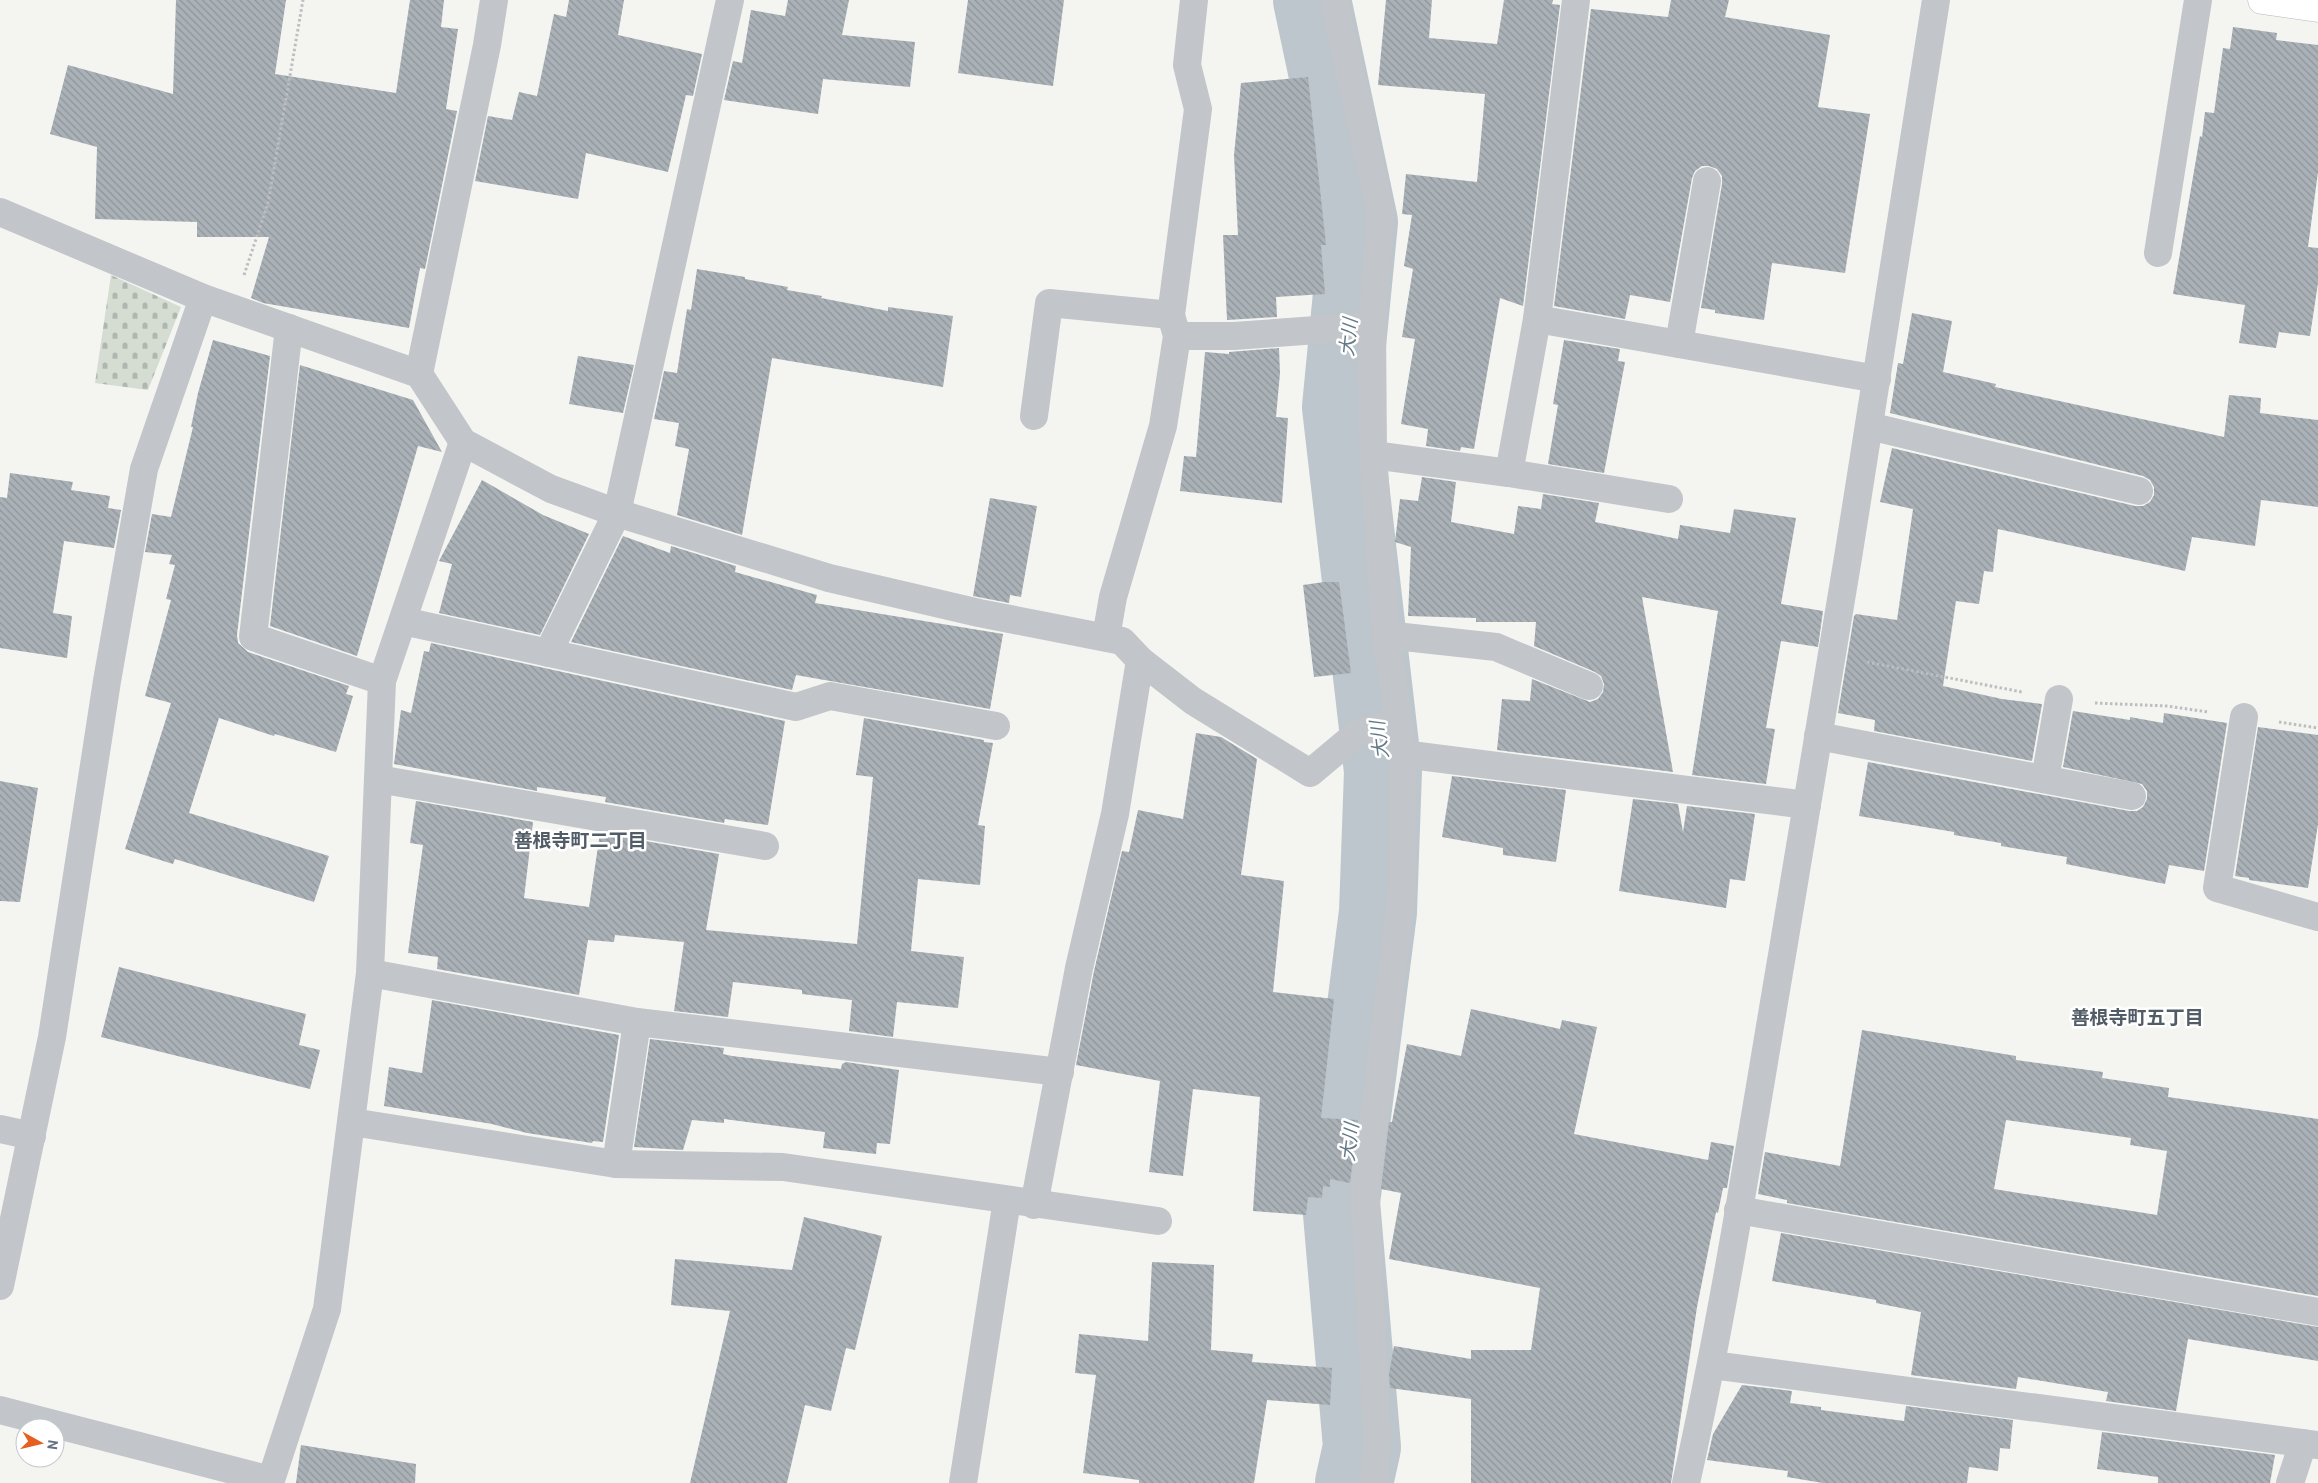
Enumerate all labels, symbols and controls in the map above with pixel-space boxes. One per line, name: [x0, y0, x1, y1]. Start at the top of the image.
water label: 大川: [1334, 315, 1361, 357]
water label: 大川: [1365, 718, 1392, 760]
district label: 善根寺町二丁目: [513, 828, 647, 851]
district label: 善根寺町五丁目: [2070, 1005, 2204, 1028]
water label: 大川: [1335, 1120, 1362, 1162]
north arrow: [15, 1418, 65, 1468]
text: N: [44, 1439, 62, 1451]

